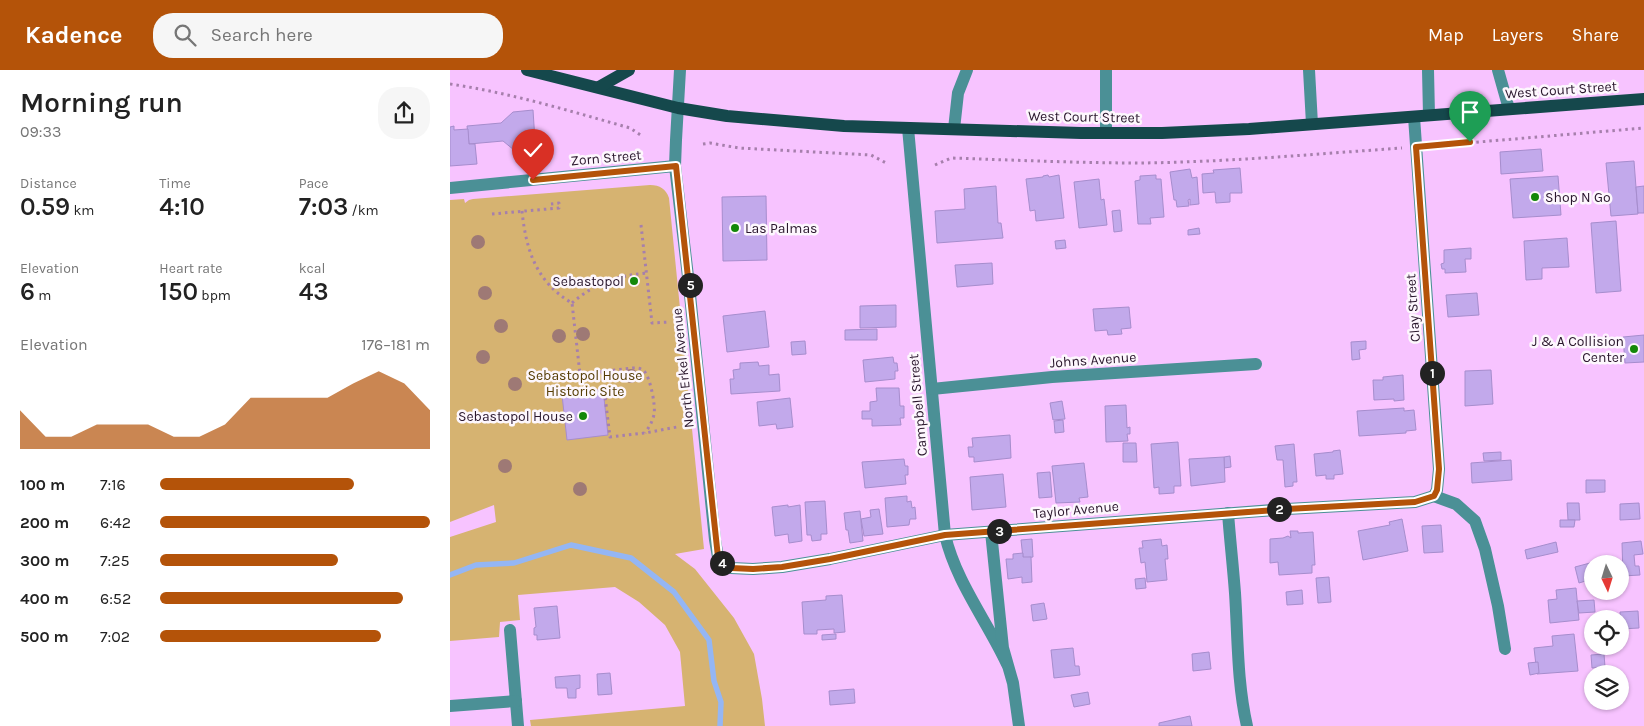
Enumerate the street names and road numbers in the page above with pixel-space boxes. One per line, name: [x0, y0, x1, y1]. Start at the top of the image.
street label: West Court Street: [1505, 78, 1617, 102]
street label: West Court Street: [1028, 108, 1140, 126]
street label: Zorn Street: [570, 146, 642, 170]
street label: Clay Street: [1402, 273, 1424, 343]
street label: North Erkel Avenue: [668, 307, 698, 429]
street label: Johns Avenue: [1049, 348, 1137, 372]
street label: Campbell Street: [905, 353, 931, 457]
street label: Taylor Avenue: [1032, 498, 1120, 522]

